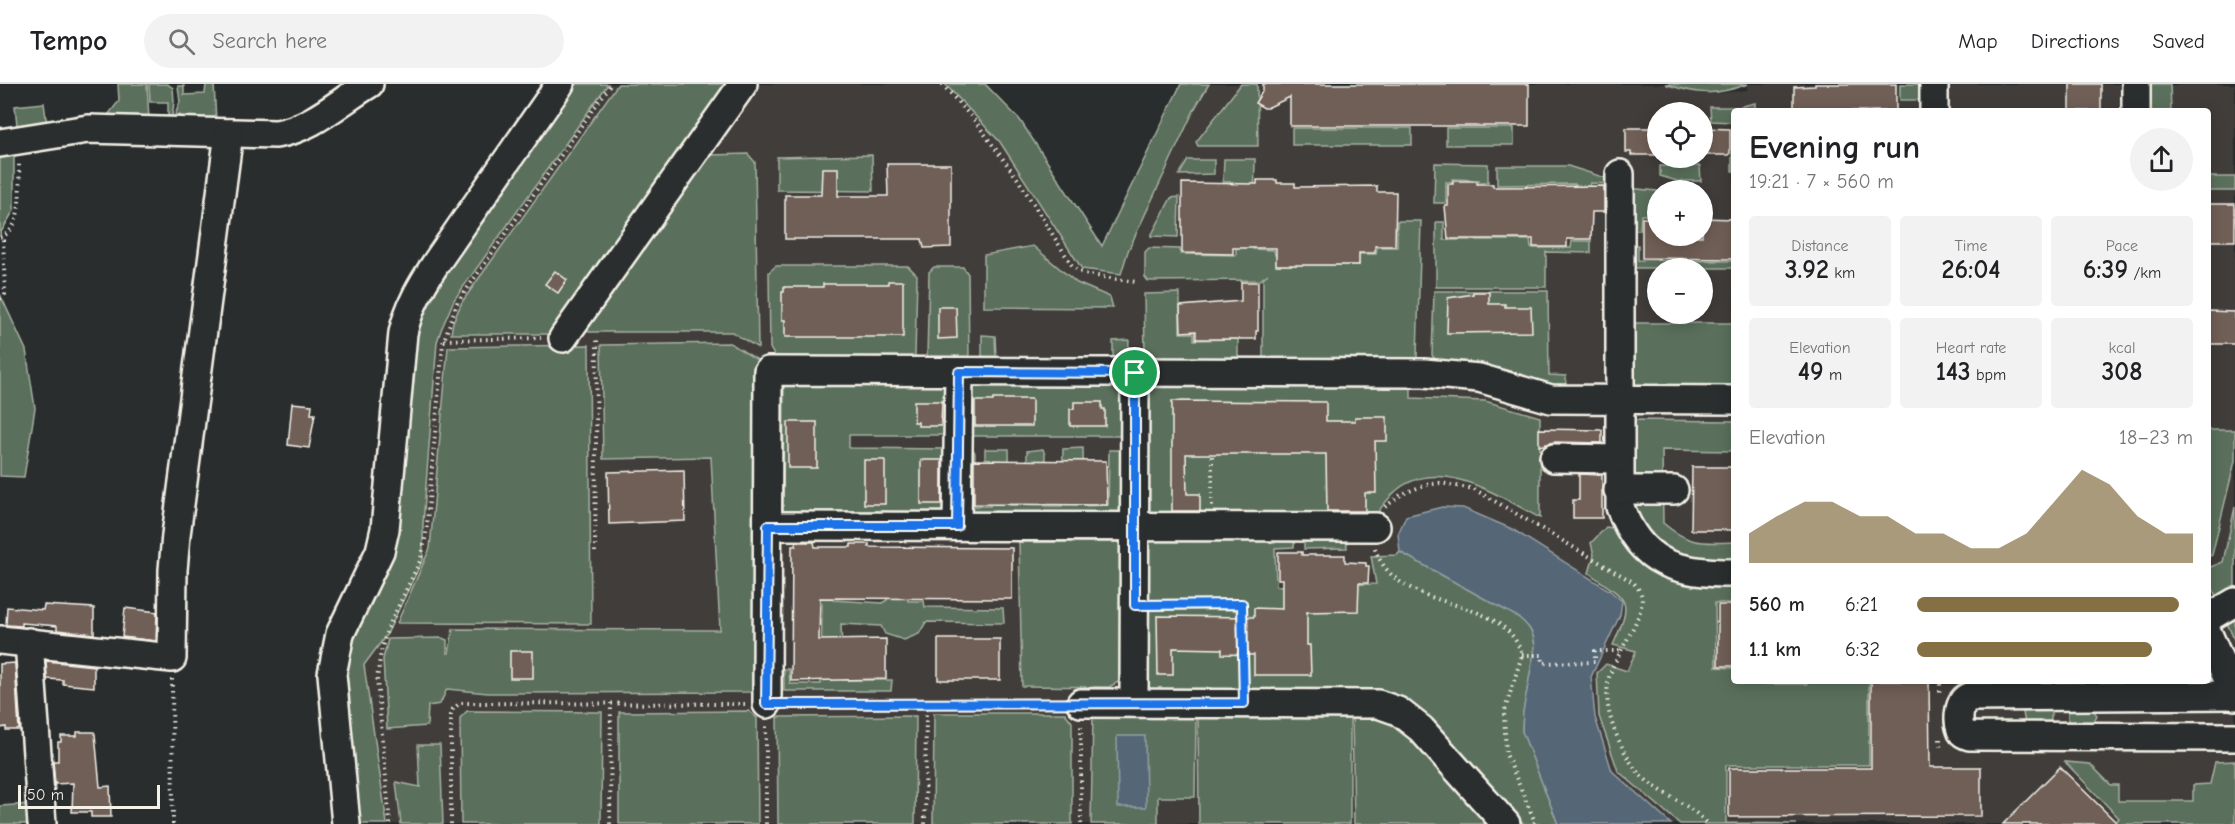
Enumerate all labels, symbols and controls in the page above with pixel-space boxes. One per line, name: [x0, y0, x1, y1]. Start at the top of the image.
search box: [144, 14, 564, 68]
text: Tempo: [30, 25, 108, 57]
icon: search: [165, 25, 198, 58]
text: Search here: [213, 28, 327, 54]
text: Map: [1958, 29, 1998, 53]
text: Directions: [2031, 29, 2120, 53]
text: Saved: [2153, 29, 2205, 53]
map controls: [1647, 102, 1713, 324]
button: locate: [1647, 102, 1713, 168]
text: Evening run: [1749, 128, 1920, 166]
button: share: [2130, 128, 2193, 191]
text: 19:21 · 7 × 560 m: [1749, 170, 1894, 193]
button: +: [1647, 180, 1713, 246]
text: Distance: [1791, 237, 1849, 255]
text: Time: [1954, 237, 1988, 255]
text: Pace: [2106, 237, 2138, 255]
text: 3.92: [1785, 255, 1829, 285]
text: 26:04: [1942, 255, 2001, 285]
text: 6:39: [2083, 255, 2128, 285]
button: −: [1647, 258, 1713, 324]
text: km: [1829, 264, 1855, 282]
text: /km: [2128, 264, 2161, 282]
text: Elevation: [1789, 339, 1851, 357]
text: Heart rate: [1936, 339, 2006, 357]
text: kcal: [2109, 339, 2135, 357]
pin: [1109, 347, 1160, 398]
icon: arrive: [1118, 356, 1151, 389]
text: 49: [1798, 357, 1824, 387]
text: 143: [1936, 357, 1971, 387]
text: 308: [2101, 357, 2143, 387]
text: m: [1824, 366, 1842, 384]
text: bpm: [1971, 366, 2006, 384]
text: Elevation: [1749, 426, 1826, 449]
text: 18–23 m: [2119, 426, 2193, 449]
text: 560 m: [1749, 593, 1805, 616]
text: 6:21: [1845, 593, 1878, 616]
text: 1.1 km: [1749, 638, 1801, 661]
text: 6:32: [1845, 638, 1880, 661]
scale bar: [18, 782, 160, 810]
text: 50 m: [27, 786, 64, 804]

